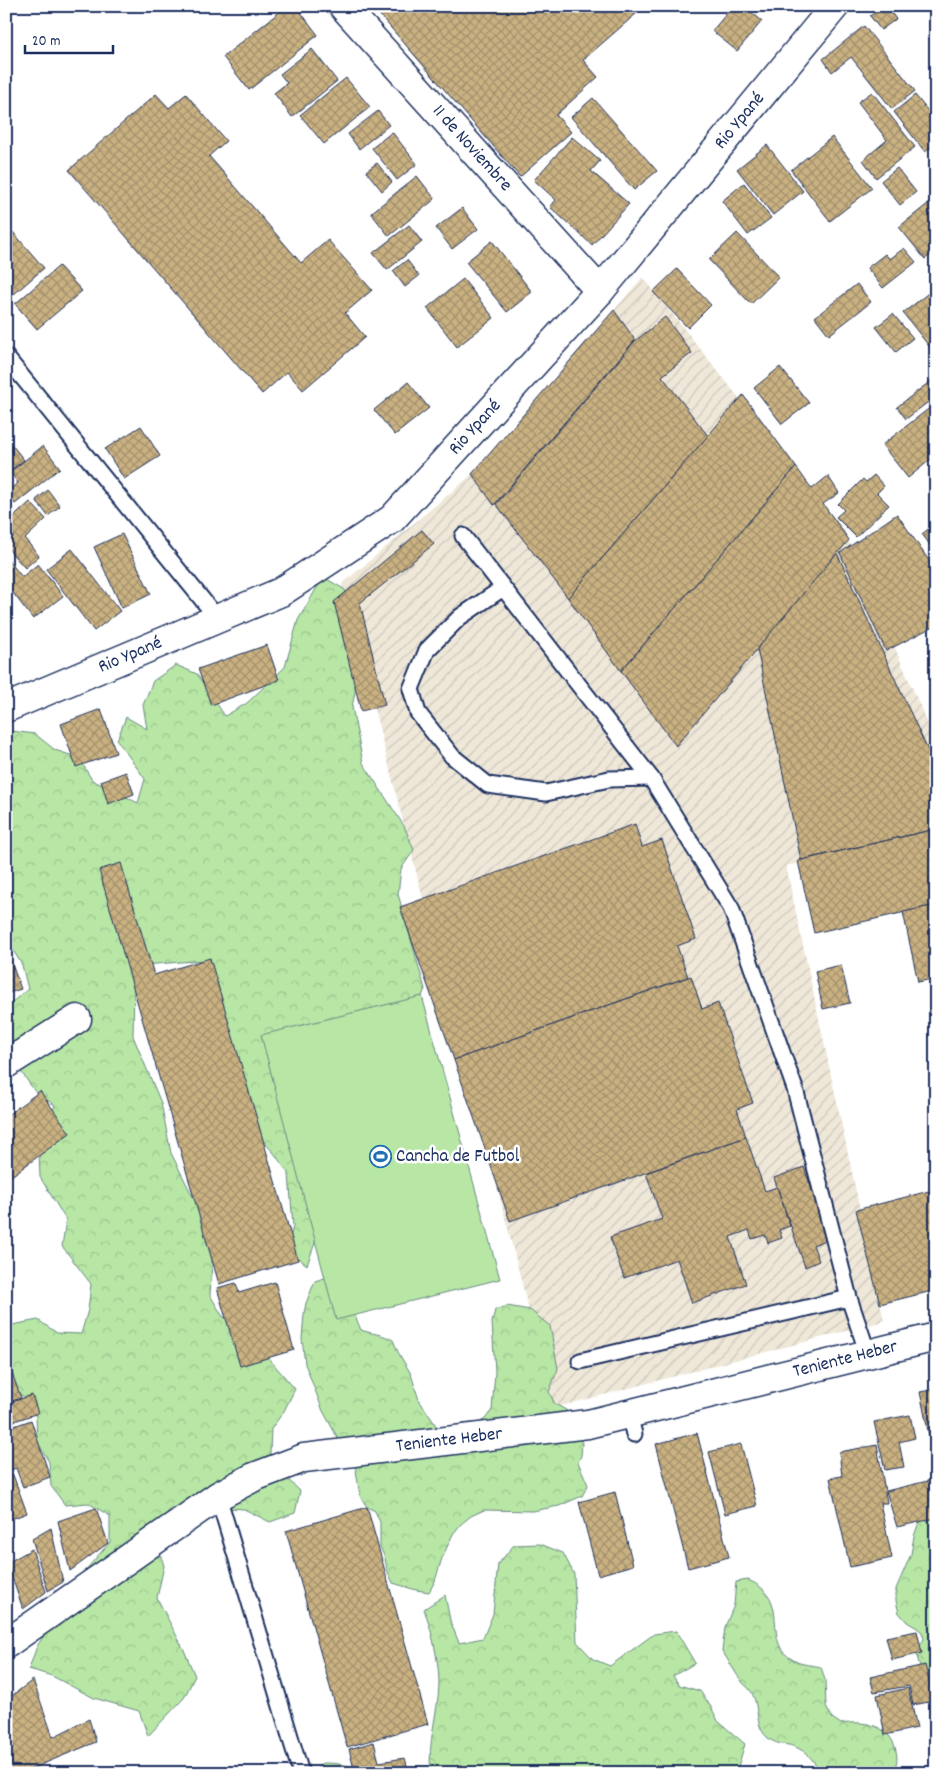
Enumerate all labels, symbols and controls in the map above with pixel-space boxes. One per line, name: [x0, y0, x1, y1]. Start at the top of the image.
scale bar: [25, 22, 112, 54]
text: 20 m: [32, 31, 60, 53]
street label: Rio Ypané: [708, 87, 772, 156]
street label: 11 de Noviembre: [425, 99, 518, 198]
street label: Rio Ypané: [443, 394, 508, 462]
street label: Rio Ypané: [94, 630, 167, 681]
place label: Cancha de Futbol: [396, 1144, 520, 1171]
sports icon: Cancha de Futbol: [368, 1145, 392, 1169]
street label: Teniente Heber: [790, 1334, 900, 1386]
street label: Teniente Heber: [395, 1421, 504, 1460]

